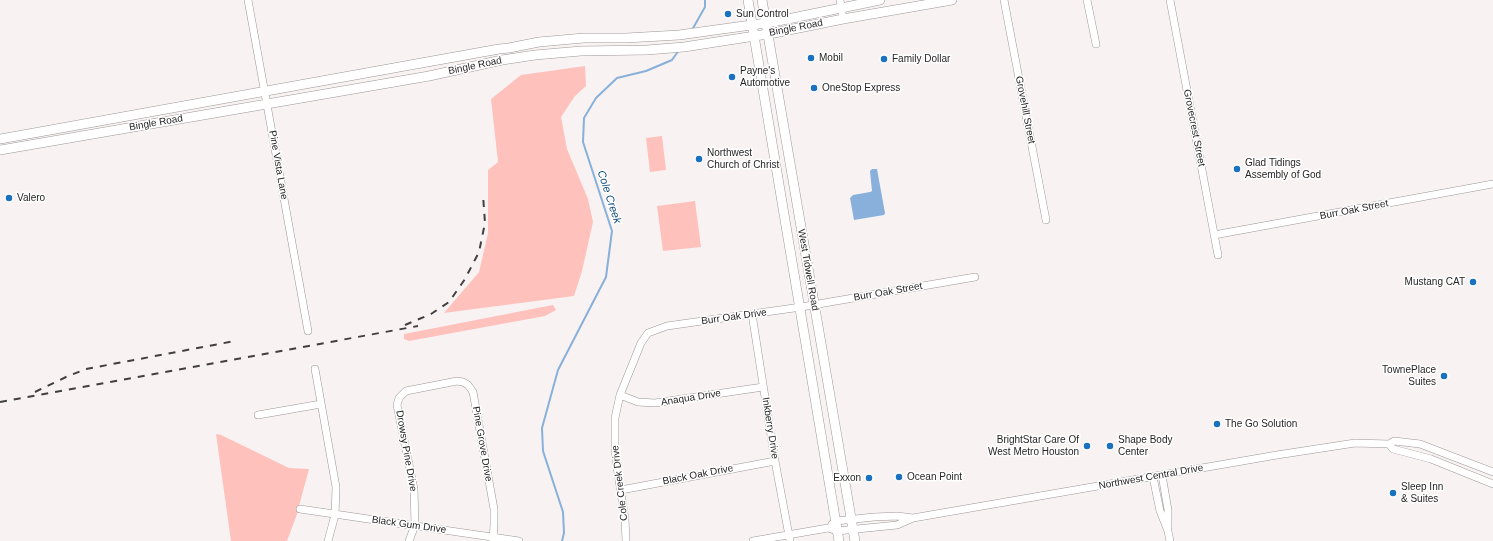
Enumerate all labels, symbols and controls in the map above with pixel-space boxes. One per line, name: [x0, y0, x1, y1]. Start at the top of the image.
place label: Sun Control: [736, 8, 789, 20]
marker: Sun Control: [723, 9, 733, 19]
street label: Bingle Road: [768, 17, 824, 39]
place label: Mobil: [819, 52, 843, 64]
marker: Mobil: [806, 53, 816, 63]
place label: Family Dollar: [892, 53, 950, 65]
street label: Bingle Road: [447, 54, 503, 78]
marker: Family Dollar: [879, 54, 889, 64]
place label: Payne's Automotive: [740, 65, 790, 88]
marker: Payne's Automotive: [727, 72, 737, 82]
street label: Grovehill Street: [1013, 75, 1037, 145]
place label: OneStop Express: [822, 82, 900, 94]
marker: OneStop Express: [809, 83, 819, 93]
street label: Grovecrest Street: [1181, 88, 1207, 168]
street label: Bingle Road: [128, 112, 184, 134]
street label: Pine Vista Lane: [266, 130, 290, 200]
place label: Northwest Church of Christ: [707, 147, 779, 170]
marker: Northwest Church of Christ: [694, 154, 704, 164]
place label: Glad Tidings Assembly of God: [1245, 157, 1321, 180]
marker: Glad Tidings Assembly of God: [1232, 164, 1242, 174]
water label: Cole Creek: [594, 169, 624, 225]
place label: Valero: [17, 192, 45, 204]
marker: Valero: [4, 193, 14, 203]
street label: Burr Oak Street: [1319, 197, 1389, 223]
street label: West Tidwell Road: [795, 228, 821, 312]
place label: Mustang CAT: [1405, 276, 1465, 288]
marker: Mustang CAT: [1468, 277, 1478, 287]
street label: Burr Oak Street: [853, 280, 923, 304]
street label: Burr Oak Drive: [700, 306, 768, 328]
place label: TownePlace Suites: [1382, 364, 1436, 388]
marker: TownePlace Suites: [1439, 371, 1449, 381]
street label: Anaqua Drive: [660, 387, 722, 409]
street label: Inkberry Drive: [759, 396, 781, 460]
street label: Pine Grove Drive: [469, 405, 495, 483]
street label: Drowsy Pine Drive: [393, 409, 419, 493]
place label: The Go Solution: [1225, 418, 1297, 430]
marker: The Go Solution: [1212, 419, 1222, 429]
place label: BrightStar Care Of West Metro Houston: [988, 434, 1079, 458]
place label: Shape Body Center: [1118, 434, 1172, 458]
marker: BrightStar Care Of West Metro Houston: [1082, 441, 1092, 451]
marker: Shape Body Center: [1105, 441, 1115, 451]
street label: Cole Creek Drive: [609, 444, 631, 522]
street label: Black Oak Drive: [662, 462, 734, 488]
street label: Northwest Central Drive: [1098, 462, 1204, 492]
place label: Ocean Point: [907, 471, 962, 483]
place label: Exxon: [833, 472, 861, 484]
marker: Ocean Point: [894, 472, 904, 482]
marker: Exxon: [864, 473, 874, 483]
place label: Sleep Inn & Suites: [1401, 481, 1443, 504]
marker: Sleep Inn & Suites: [1388, 488, 1398, 498]
street label: Black Gum Drive: [371, 514, 447, 536]

